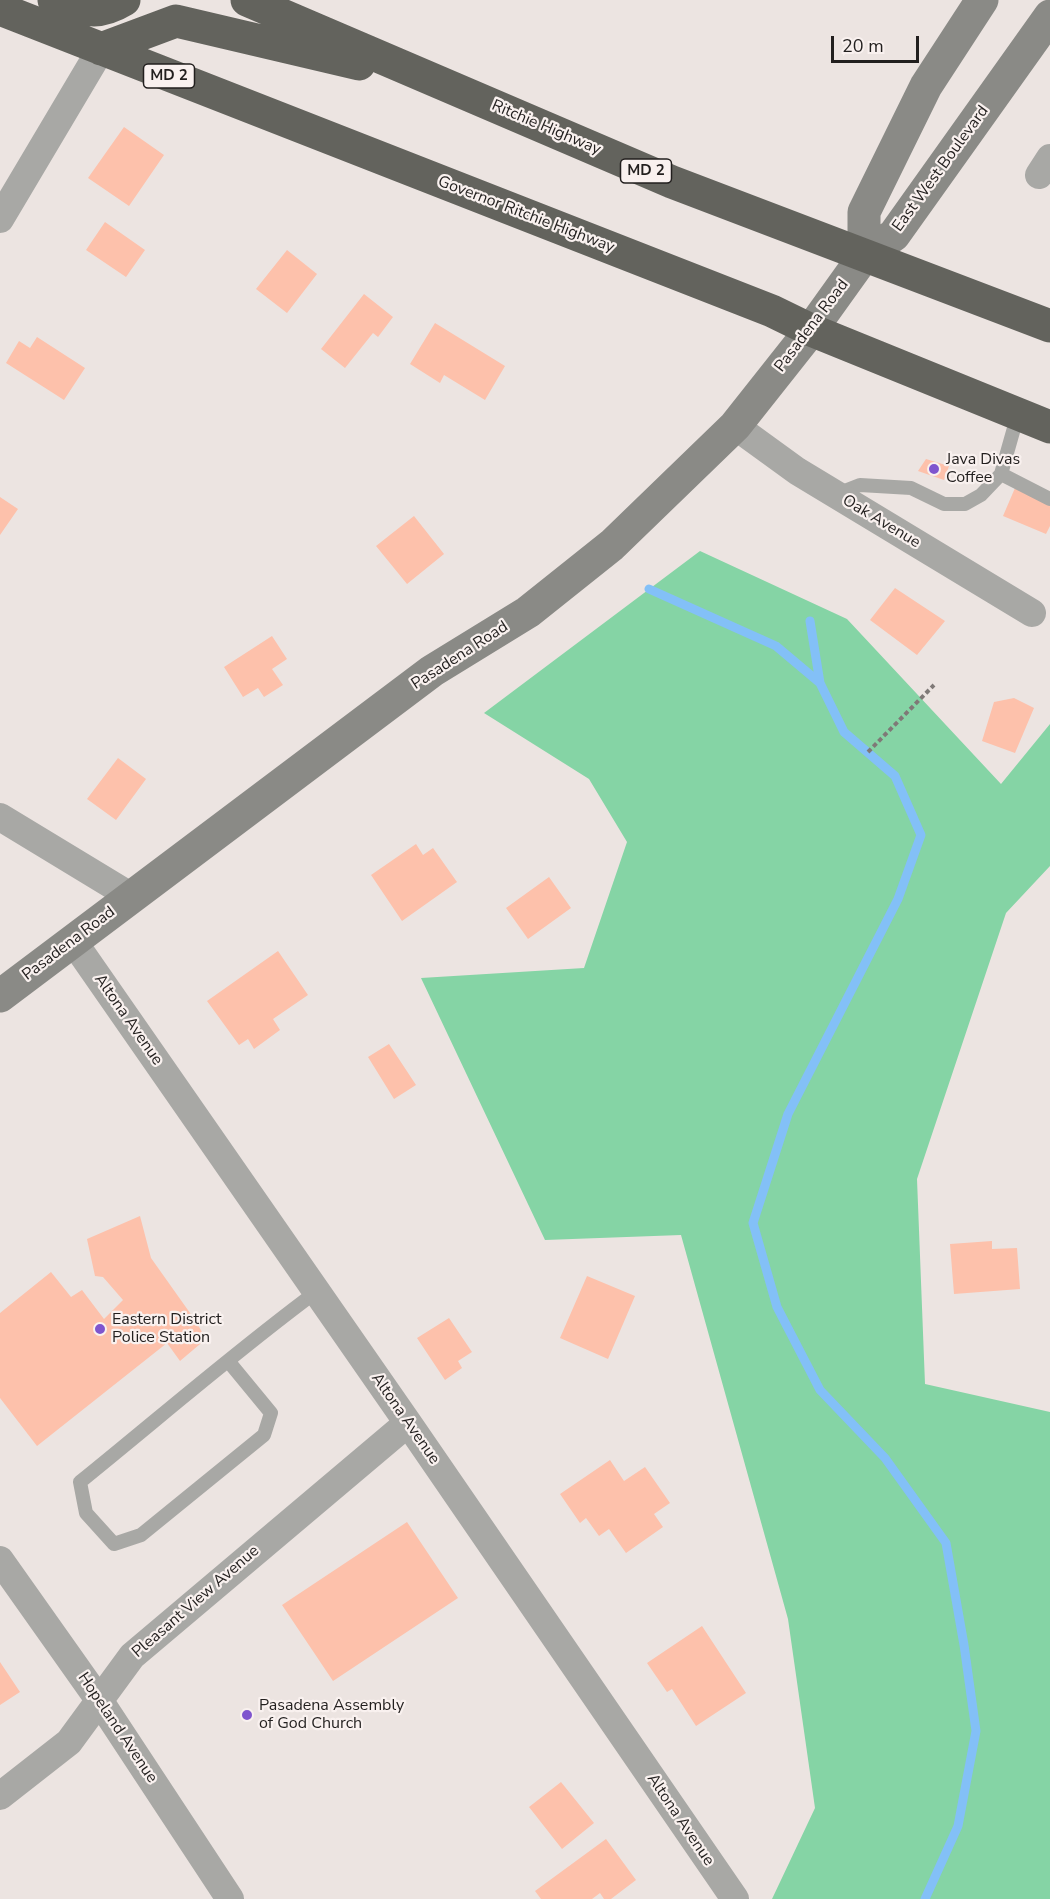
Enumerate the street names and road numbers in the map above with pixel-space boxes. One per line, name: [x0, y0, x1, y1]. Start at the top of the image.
road number: MD 2: [144, 64, 195, 88]
street label: Ritchie Highway: [488, 96, 604, 160]
street label: East West Boulevard: [889, 102, 993, 236]
road number: MD 2: [620, 159, 672, 183]
street label: Governor Ritchie Highway: [435, 172, 617, 258]
street label: Pasadena Road: [771, 276, 853, 376]
street label: Oak Avenue: [839, 491, 923, 553]
street label: Pasadena Road: [408, 618, 512, 694]
street label: Pasadena Road: [19, 903, 119, 985]
street label: Altona Avenue: [90, 971, 166, 1069]
street label: Altona Avenue: [367, 1370, 443, 1468]
street label: Pleasant View Avenue: [129, 1542, 263, 1662]
street label: Hopeland Avenue: [73, 1669, 161, 1787]
street label: Altona Avenue: [642, 1770, 718, 1870]

